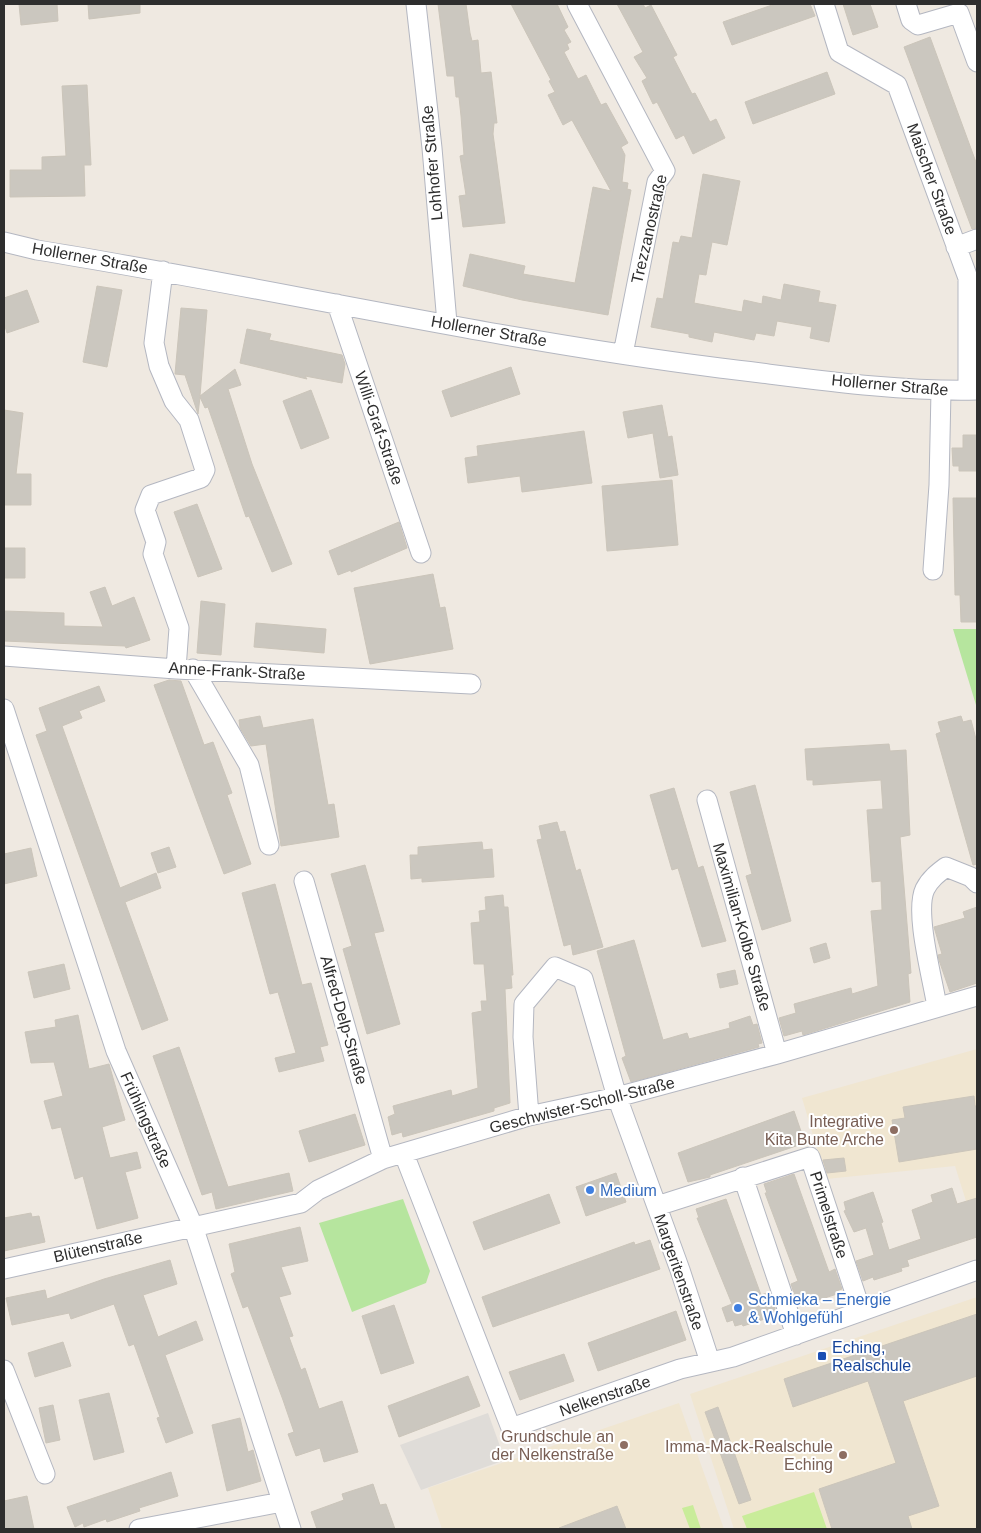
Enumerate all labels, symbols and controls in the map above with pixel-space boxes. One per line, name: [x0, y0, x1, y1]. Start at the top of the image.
street label: Lohhofer Straße: [418, 105, 446, 221]
street label: Maischer Straße: [904, 121, 960, 237]
street label: Trezzanostraße: [628, 173, 670, 285]
street label: Hollerner Straße: [31, 239, 149, 277]
street label: Hollerner Straße: [430, 312, 548, 350]
street label: Willi-Graf-Straße: [352, 369, 406, 487]
street label: Hollerner Straße: [831, 371, 949, 399]
street label: Anne-Frank-Straße: [168, 659, 306, 683]
street label: Maximilian-Kolbe Straße: [710, 841, 774, 1013]
street label: Alfred-Delp-Straße: [317, 954, 371, 1087]
street label: Frühlingstraße: [117, 1069, 175, 1171]
street label: Geschwister-Scholl-Straße: [488, 1074, 676, 1136]
place label: Integrative Kita Bunte Arche: [765, 1113, 884, 1148]
marker: Integrative Kita Bunte Arche: [888, 1124, 900, 1136]
street label: Primelstraße: [807, 1169, 851, 1261]
place label: Medium: [600, 1182, 657, 1199]
marker: Medium: [584, 1184, 596, 1196]
street label: Margeritenstraße: [651, 1212, 707, 1332]
street label: Blütenstraße: [52, 1228, 144, 1265]
place label: Schmieka – Energie & Wohlgefühl: [748, 1291, 891, 1326]
marker: Schmieka – Energie & Wohlgefühl: [732, 1302, 744, 1314]
place label: Eching, Realschule: [832, 1339, 911, 1374]
marker: Eching, Realschule: [816, 1350, 828, 1362]
street label: Nelkenstraße: [557, 1372, 653, 1420]
place label: Grundschule an der Nelkenstraße: [491, 1428, 614, 1463]
place label: Imma-Mack-Realschule Eching: [665, 1438, 833, 1473]
marker: Grundschule an der Nelkenstraße: [618, 1439, 630, 1451]
marker: Imma-Mack-Realschule Eching: [837, 1449, 849, 1461]

